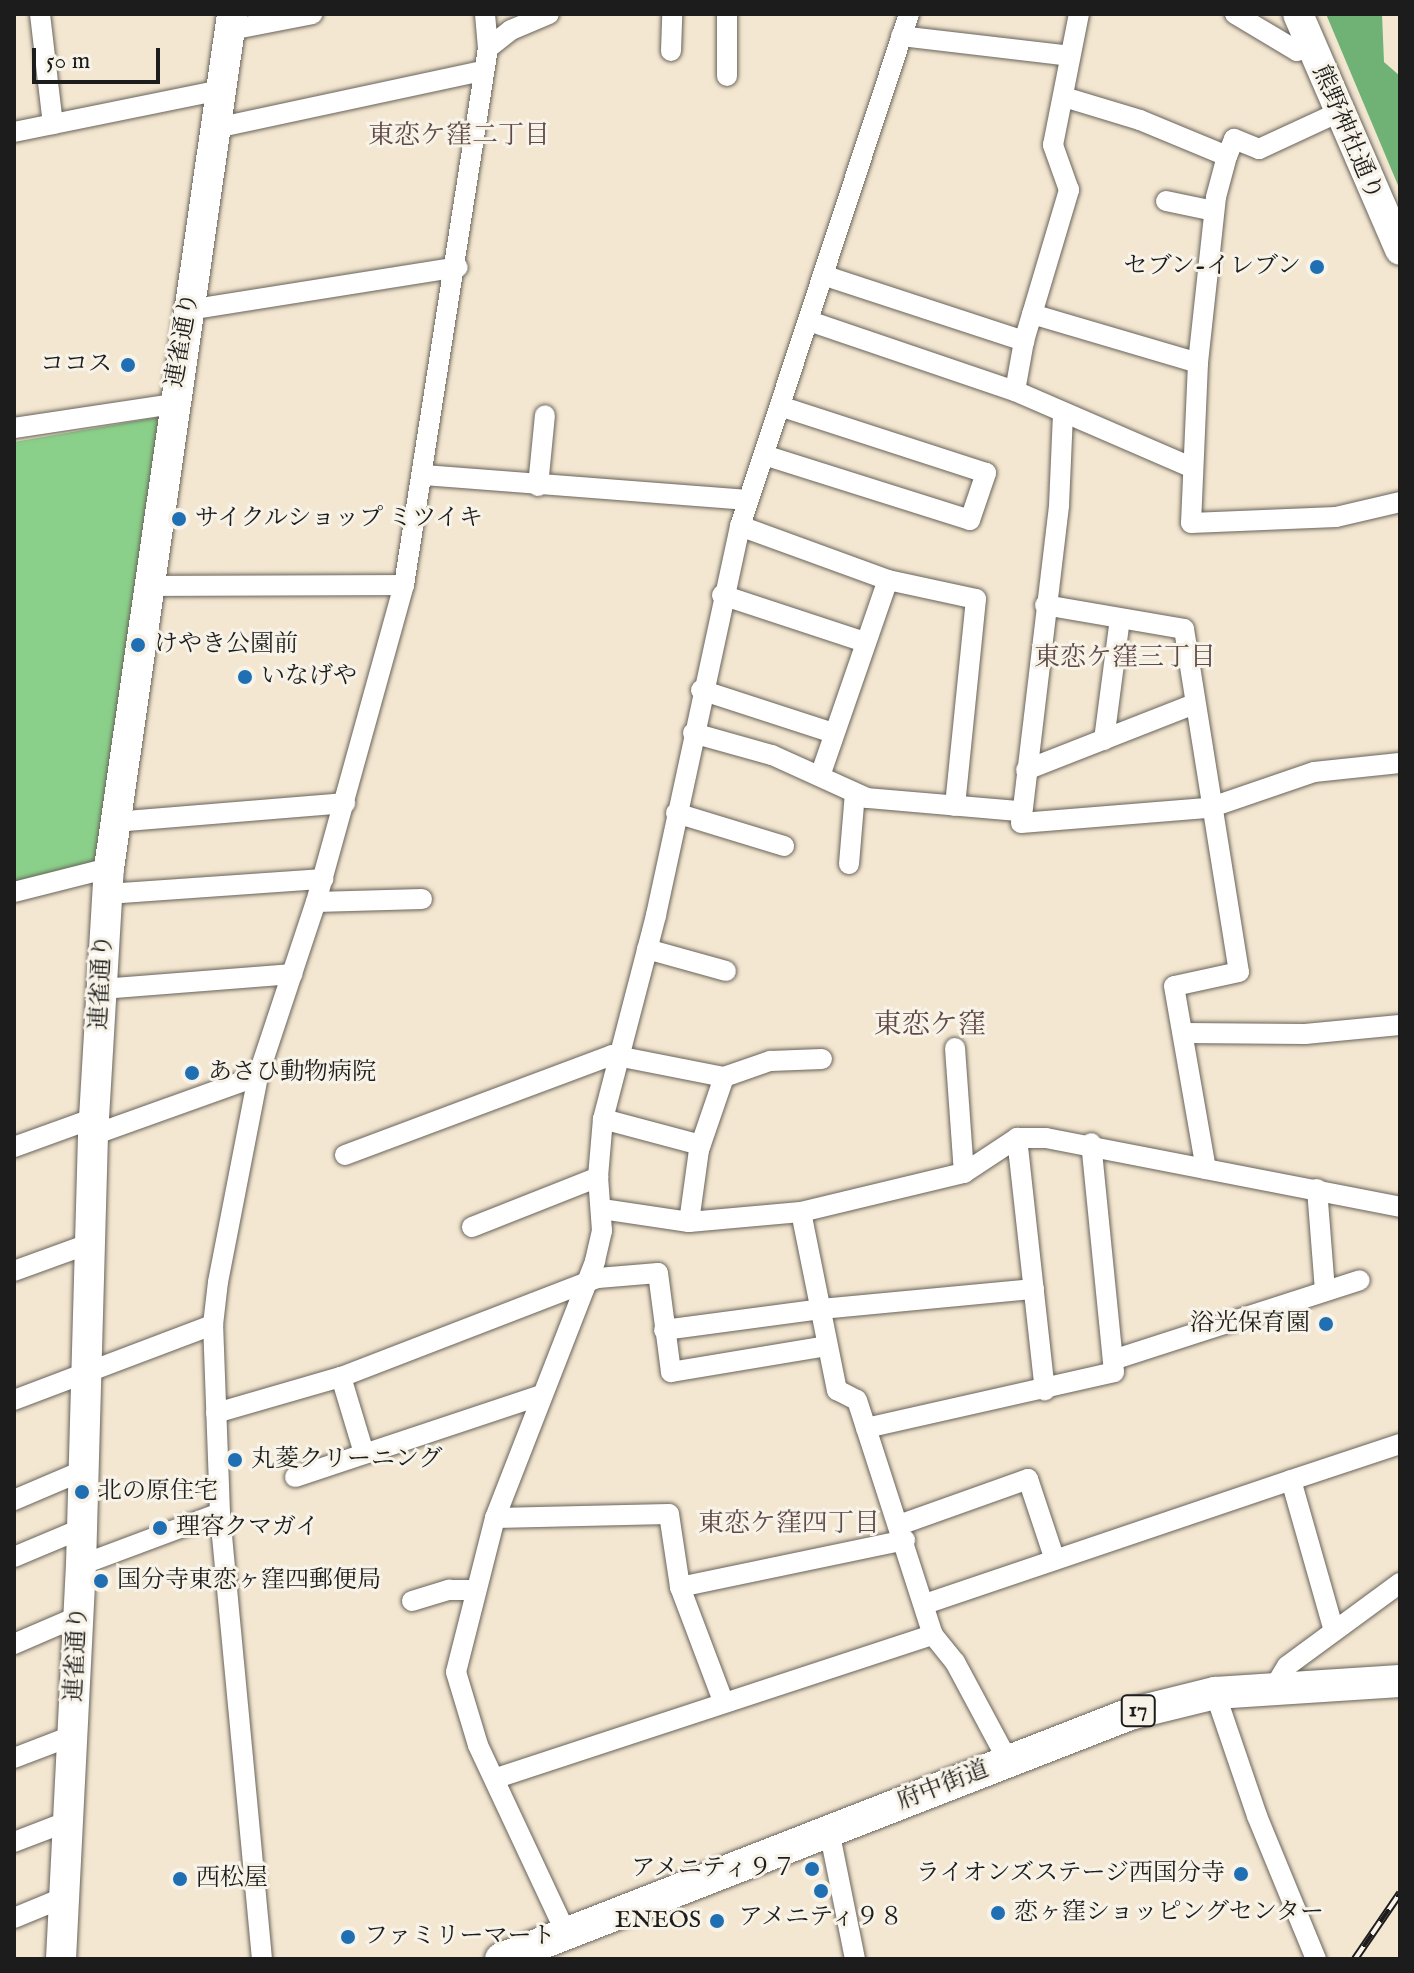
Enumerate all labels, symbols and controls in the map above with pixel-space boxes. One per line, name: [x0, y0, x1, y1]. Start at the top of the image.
scale bar: [36, 32, 164, 82]
text: 50 m: [46, 46, 90, 77]
street label: 熊野神社通り: [1306, 61, 1388, 205]
district label: 東恋ケ窪二丁目: [368, 120, 550, 152]
place label: セブン-イレブン: [1122, 253, 1301, 281]
marker: セブン-イレブン: [1308, 258, 1326, 276]
street label: 連雀通り: [160, 290, 206, 390]
place label: ココス: [40, 351, 112, 379]
marker: ココス: [119, 356, 137, 374]
place label: サイクルショップ ミツイキ: [195, 505, 488, 533]
marker: サイクルショップ ミツイキ: [170, 510, 188, 528]
place label: けやき公園前: [154, 631, 298, 659]
marker: けやき公園前: [129, 636, 147, 654]
district label: 東恋ケ窪三丁目: [1034, 642, 1216, 674]
place label: いなげや: [261, 663, 357, 691]
marker: いなげや: [236, 668, 254, 686]
street label: 連雀通り: [85, 933, 119, 1031]
district label: 東恋ケ窪: [874, 1009, 986, 1043]
place label: あさひ動物病院: [208, 1059, 376, 1087]
marker: あさひ動物病院: [183, 1064, 201, 1082]
place label: 浴光保育園: [1190, 1310, 1310, 1338]
marker: 浴光保育園: [1317, 1315, 1335, 1333]
place label: 丸菱クリーニング: [251, 1446, 443, 1474]
marker: 丸菱クリーニング: [226, 1451, 244, 1469]
place label: 北の原住宅: [98, 1478, 218, 1506]
marker: 北の原住宅: [73, 1483, 91, 1501]
district label: 東恋ケ窪四丁目: [698, 1508, 880, 1540]
place label: 理容クマガイ: [176, 1514, 320, 1542]
marker: 理容クマガイ: [151, 1519, 169, 1537]
place label: 国分寺東恋ヶ窪四郵便局: [117, 1567, 381, 1595]
marker: 国分寺東恋ヶ窪四郵便局: [92, 1572, 110, 1590]
street label: 連雀通り: [60, 1605, 94, 1703]
road number: 17: [1120, 1693, 1156, 1729]
street label: 府中街道: [893, 1755, 993, 1817]
place label: アメニティ９７: [628, 1855, 796, 1883]
marker: アメニティ９７: [803, 1860, 821, 1878]
place label: ライオンズステージ西国分寺: [913, 1860, 1225, 1888]
place label: 西松屋: [196, 1865, 268, 1893]
marker: ライオンズステージ西国分寺: [1232, 1865, 1250, 1883]
marker: 西松屋: [171, 1870, 189, 1888]
marker: アメニティ９８: [812, 1882, 830, 1900]
place label: 恋ヶ窪ショッピングセンター: [1014, 1899, 1326, 1927]
place label: アメニティ９８: [737, 1904, 905, 1932]
marker: 恋ヶ窪ショッピングセンター: [989, 1904, 1007, 1922]
place label: ENEOS: [615, 1907, 701, 1935]
marker: ENEOS: [708, 1912, 726, 1930]
place label: ファミリーマート: [364, 1923, 556, 1951]
marker: ファミリーマート: [339, 1928, 357, 1946]

